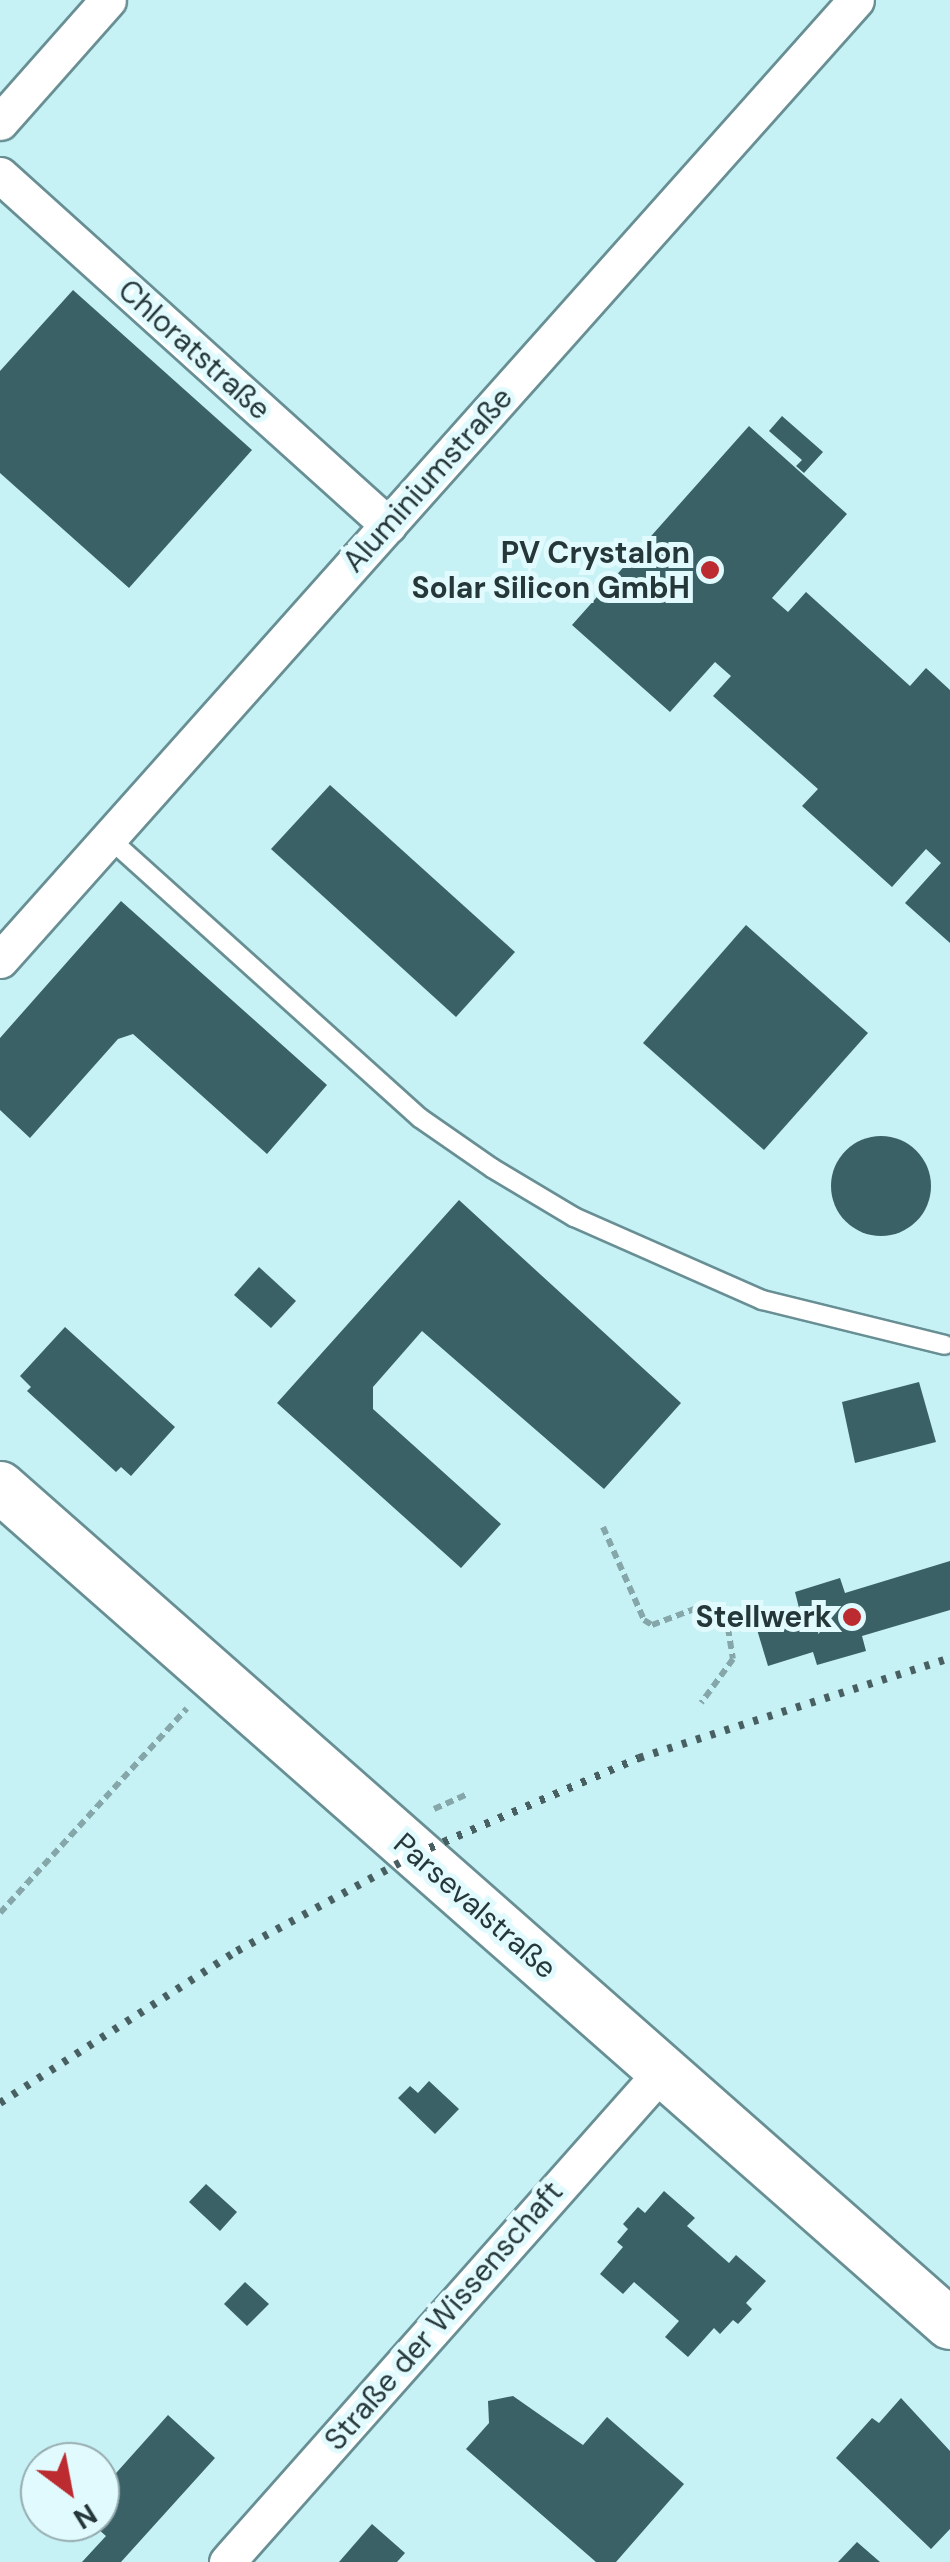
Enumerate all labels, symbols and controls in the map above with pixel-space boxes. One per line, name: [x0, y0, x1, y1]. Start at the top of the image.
street label: Chloratstraße: [111, 272, 277, 428]
street label: Aluminiumstraße: [336, 380, 520, 580]
place label: PV Crystalon Solar Silicon GmbH: [411, 535, 690, 606]
marker: PV Crystalon Solar Silicon GmbH: [699, 559, 721, 581]
place label: Stellwerk: [695, 1599, 832, 1635]
marker: Stellwerk: [841, 1606, 863, 1628]
street label: Parsevalstraße: [386, 1826, 564, 1986]
street label: Straße der Wissenschaft: [317, 2174, 571, 2458]
north arrow: [20, 2442, 120, 2542]
text: N: [67, 2495, 104, 2537]

